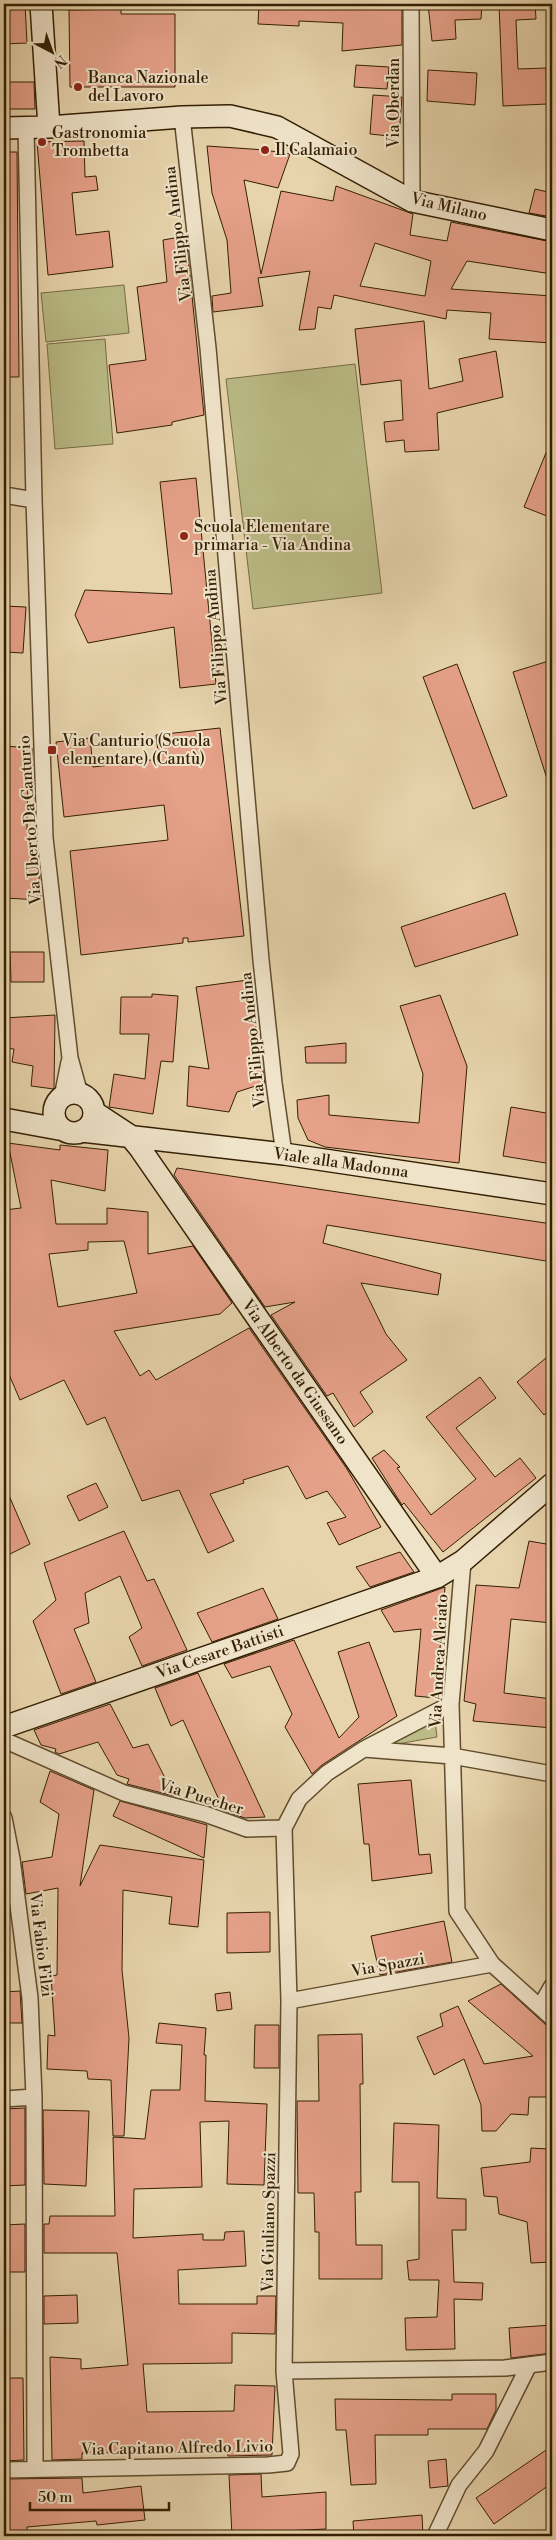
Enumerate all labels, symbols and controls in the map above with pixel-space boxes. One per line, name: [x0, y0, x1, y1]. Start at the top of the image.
north arrow: [28, 28, 78, 78]
text: N: [50, 51, 70, 71]
street label: Via Oberdan: [384, 57, 404, 149]
place label: Banca Nazionale del Lavoro: [87, 68, 209, 106]
marker: Banca Nazionale del Lavoro: [72, 81, 84, 93]
place label: Gastronomia Trombetta: [52, 123, 147, 161]
marker: Gastronomia Trombetta: [36, 136, 48, 148]
place label: Il Calamaio: [275, 140, 357, 160]
marker: Il Calamaio: [259, 144, 271, 156]
street label: Via Filippo Andina: [160, 164, 196, 304]
street label: Via Milano: [408, 188, 489, 226]
place label: Scuola Elementare primaria - Via Andina: [194, 517, 352, 555]
marker: Scuola Elementare primaria - Via Andina: [178, 530, 190, 542]
street label: Via Filippo Andina: [200, 567, 232, 707]
place label: Via Canturio (Scuola elementare) (Cantù): [61, 731, 211, 769]
street label: Via Uberto Da Canturio: [14, 734, 46, 907]
marker: Via Canturio (Scuola elementare) (Cantù): [46, 744, 58, 756]
street label: Via Filippo Andina: [236, 970, 270, 1110]
street label: Viale alla Madonna: [271, 1143, 411, 1183]
street label: Via Alberto da Giussano: [237, 1295, 353, 1448]
street label: Via Andrea Alciato: [425, 1593, 453, 1730]
street label: Via Cesare Battisti: [153, 1621, 286, 1684]
street label: Via Puecher: [155, 1774, 246, 1819]
street label: Via Fabio Filzi: [25, 1891, 57, 1998]
street label: Via Spazzi: [349, 1949, 426, 1981]
street label: Via Giuliano Spazzi: [258, 2152, 280, 2293]
street label: Via Capitano Alfredo Livio: [80, 2436, 273, 2460]
scale bar: [30, 2480, 169, 2512]
text: 50 m: [38, 2488, 72, 2507]

